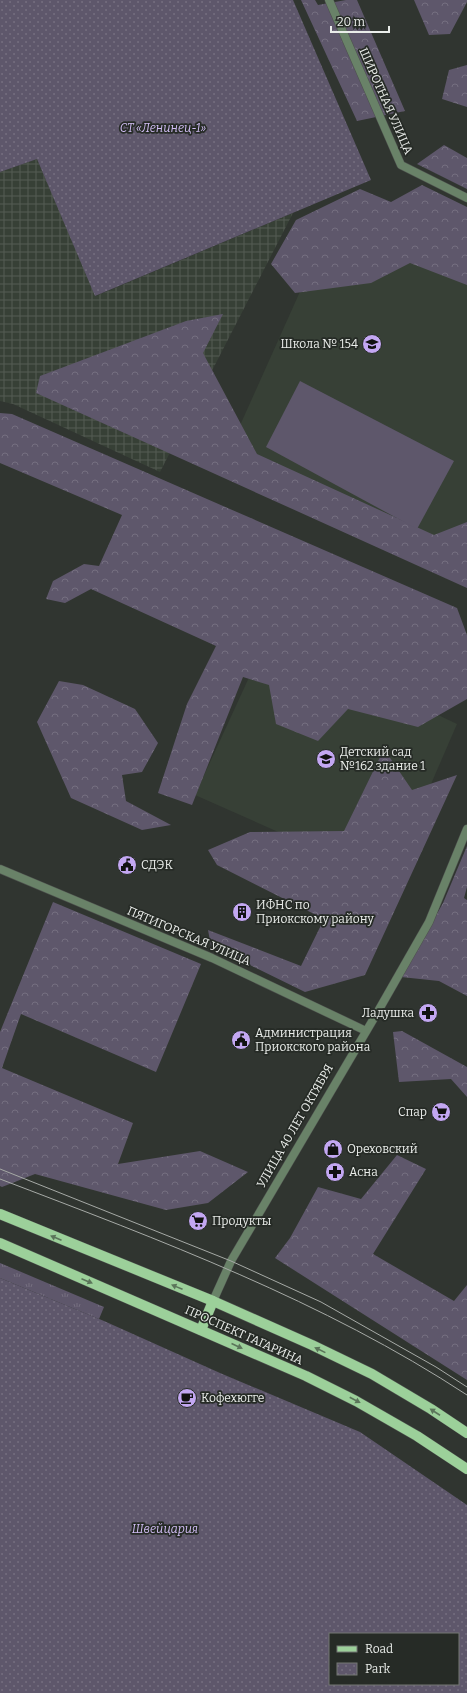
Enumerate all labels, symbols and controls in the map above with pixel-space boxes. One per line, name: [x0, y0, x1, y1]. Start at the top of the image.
scale bar: [331, 8, 389, 34]
text: 20 m: [337, 15, 366, 29]
street label: ШИРОТНАЯ УЛИЦА: [356, 46, 416, 157]
park label: СТ «Ленинец-1»: [120, 121, 207, 135]
school or university icon: Школа № 154: [361, 333, 383, 355]
place label: Школа № 154: [280, 337, 358, 351]
place label: Детский сад №162 здание 1: [340, 745, 425, 773]
school or university icon: Детский сад №162 здание 1: [315, 748, 337, 770]
public building icon: СДЭК: [116, 854, 138, 876]
place label: СДЭК: [141, 858, 173, 872]
place label: ИФНС по Приокскому району: [256, 898, 375, 926]
building icon: ИФНС по Приокскому району: [231, 901, 253, 923]
street label: ПЯТИГОРСКАЯ УЛИЦА: [125, 904, 253, 969]
pharmacy icon: Ладушка: [417, 1002, 439, 1024]
place label: Ладушка: [362, 1006, 414, 1020]
place label: Администрация Приокского района: [255, 1026, 371, 1054]
public building icon: Администрация Приокского района: [230, 1029, 252, 1051]
street label: УЛИЦА 40 ЛЕТ ОКТЯБРЯ: [254, 1062, 336, 1190]
supermarket icon: Спар: [430, 1101, 452, 1123]
place label: Спар: [398, 1105, 427, 1119]
shop icon: Ореховский: [322, 1138, 344, 1160]
place label: Ореховский: [347, 1142, 418, 1156]
pharmacy icon: Асна: [324, 1161, 346, 1183]
place label: Асна: [349, 1165, 378, 1179]
supermarket icon: Продукты: [187, 1210, 209, 1232]
place label: Продукты: [212, 1214, 272, 1228]
one-way arrow: [51, 1235, 62, 1241]
one-way arrow: [82, 1278, 94, 1284]
one-way arrow: [170, 1284, 182, 1290]
street label: ПРОСПЕКТ ГАГАРИНА: [183, 1303, 306, 1368]
one-way arrow: [231, 1343, 242, 1349]
one-way arrow: [315, 1347, 326, 1353]
cafe icon: Кофехюгге: [176, 1387, 198, 1409]
place label: Кофехюгге: [201, 1391, 264, 1405]
one-way arrow: [349, 1397, 361, 1404]
one-way arrow: [429, 1408, 440, 1415]
park label: Швейцария: [132, 1522, 198, 1536]
legend: [329, 1633, 459, 1685]
text: Road: [365, 1642, 393, 1656]
text: Park: [365, 1662, 391, 1676]

